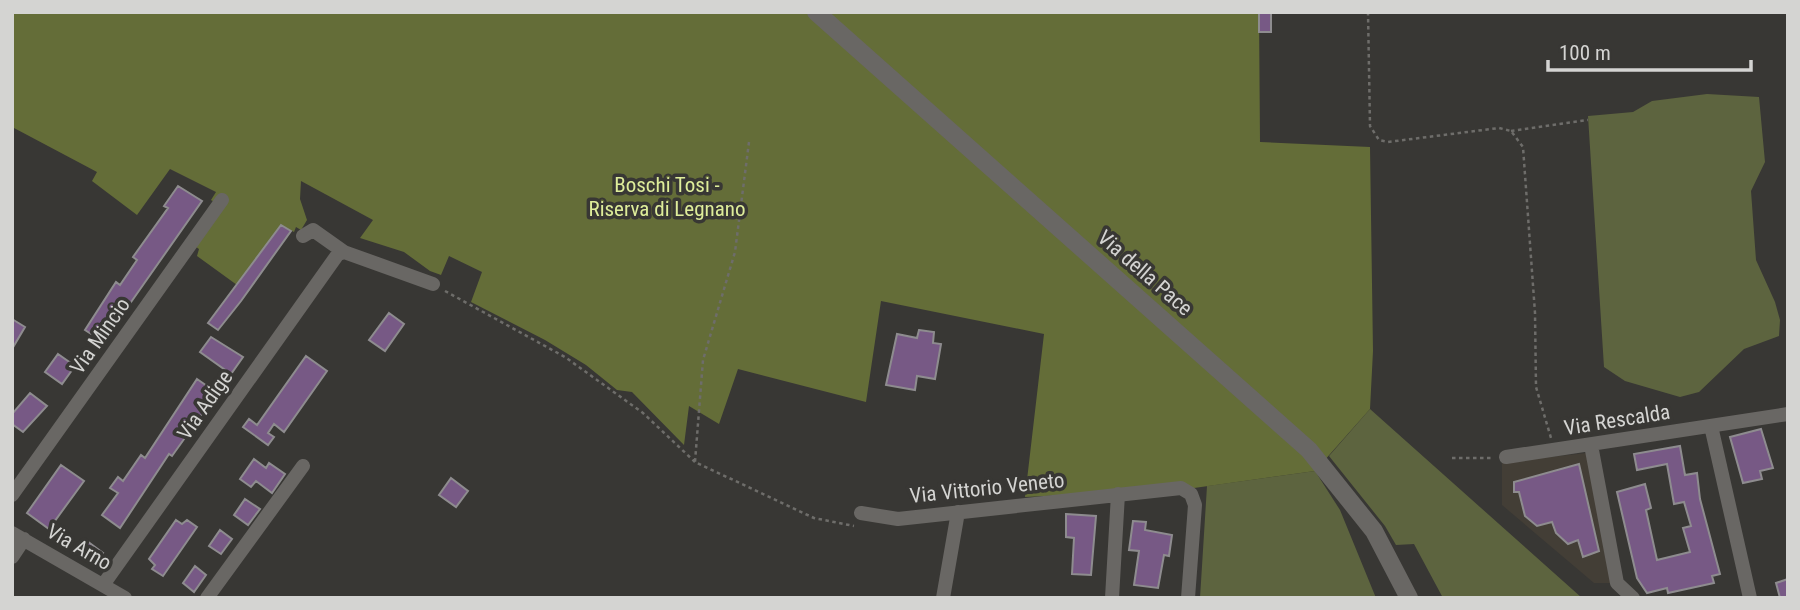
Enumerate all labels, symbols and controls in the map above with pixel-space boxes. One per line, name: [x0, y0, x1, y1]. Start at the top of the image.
scale bar: [1548, 28, 1751, 72]
text: 100 m: [1559, 41, 1611, 65]
park label: Boschi Tosi - Riserva di Legnano: [589, 173, 745, 221]
street label: Via della Pace: [1093, 225, 1197, 321]
street label: Via Mincio: [65, 293, 135, 379]
street label: Via Adige: [173, 366, 238, 444]
street label: Via Rescalda: [1562, 400, 1672, 440]
street label: Via Vittorio Veneto: [909, 468, 1065, 508]
street label: Via Arno: [42, 519, 116, 575]

